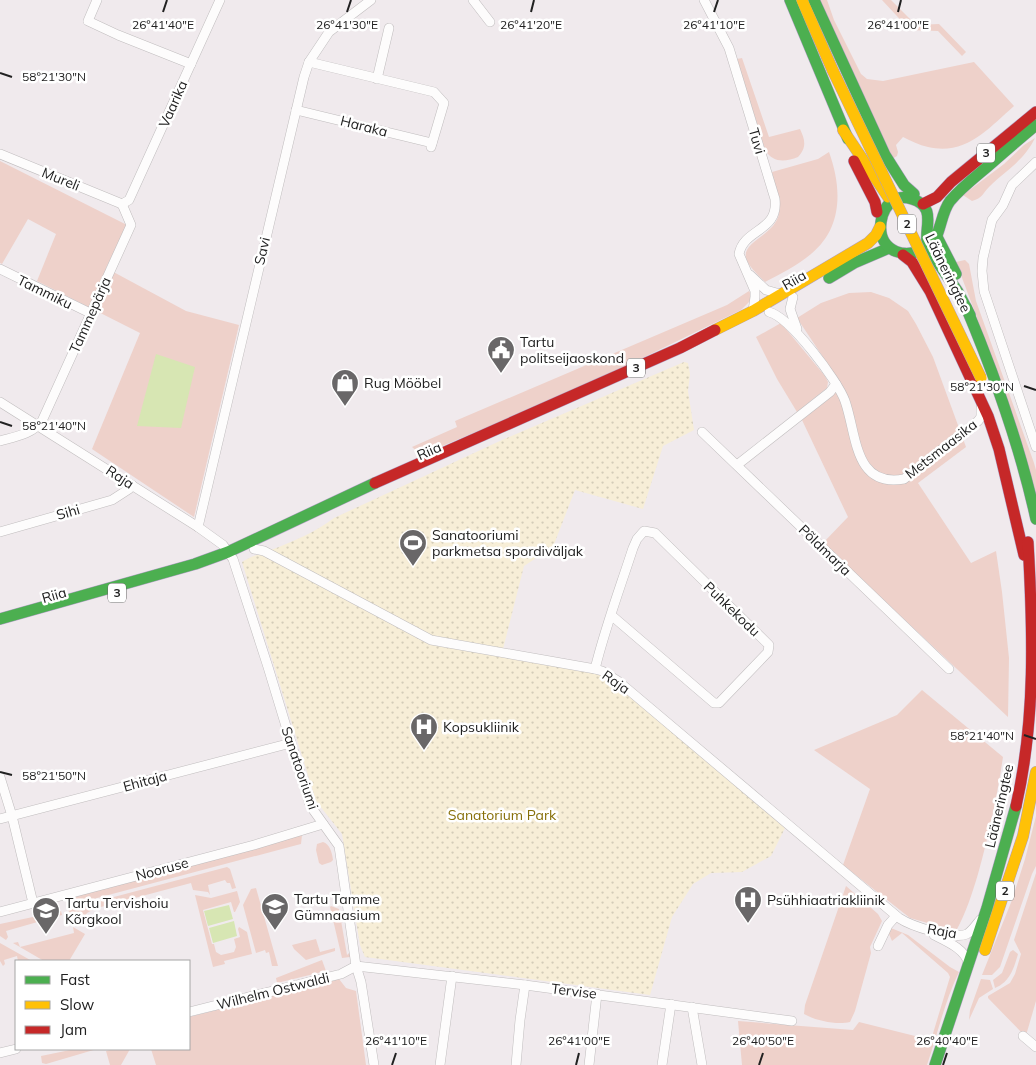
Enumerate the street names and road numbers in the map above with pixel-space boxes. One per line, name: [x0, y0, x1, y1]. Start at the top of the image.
street label: Vaarika: [155, 78, 191, 130]
street label: Haraka: [338, 111, 390, 141]
street label: Tuvi: [745, 126, 769, 156]
road number: 3: [977, 144, 995, 162]
street label: Mureli: [39, 163, 83, 195]
road number: 2: [898, 214, 916, 233]
street label: Lääneringtee: [921, 231, 975, 315]
street label: Savi: [250, 235, 274, 267]
street label: Riia: [779, 266, 809, 294]
street label: Tammiku: [15, 271, 75, 313]
street label: Tammepärja: [65, 274, 115, 356]
road number: 3: [627, 358, 645, 378]
street label: Metsmaasika: [901, 415, 981, 483]
street label: Riia: [414, 438, 444, 464]
street label: Raja: [103, 461, 137, 493]
street label: Sihi: [54, 500, 82, 524]
street label: Põldmarja: [795, 521, 855, 579]
street label: Puhkekodu: [700, 578, 764, 640]
street label: Riia: [40, 583, 68, 607]
road number: 3: [108, 584, 126, 602]
street label: Raja: [599, 666, 633, 698]
street label: Sanatooriumi: [277, 724, 323, 812]
street label: Lääneringtee: [981, 762, 1017, 850]
street label: Ehitaja: [121, 767, 169, 795]
street label: Nooruse: [134, 853, 190, 885]
road number: 2: [996, 881, 1014, 900]
street label: Raja: [926, 920, 958, 942]
street label: Wilhelm Ostwaldi: [215, 968, 331, 1014]
street label: Tervise: [550, 979, 598, 1003]

